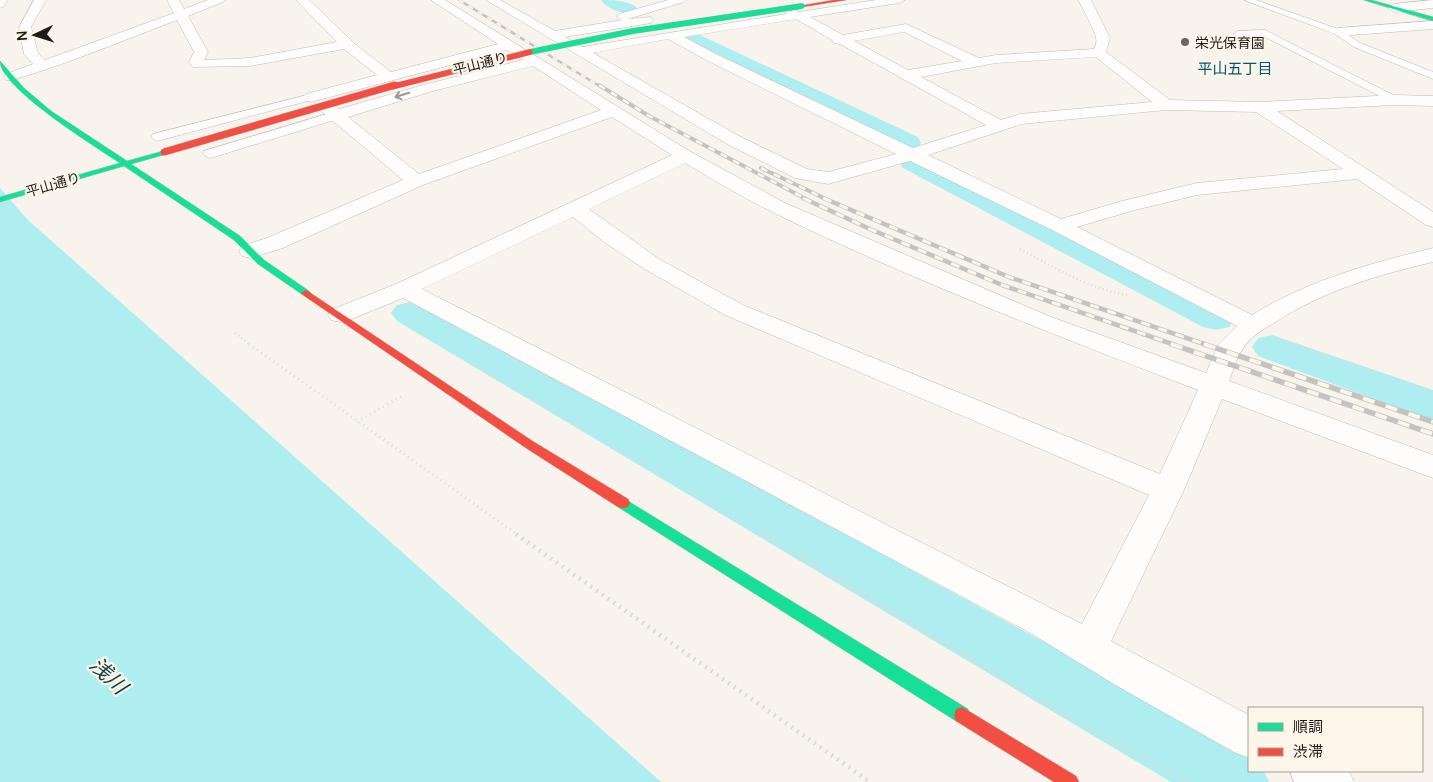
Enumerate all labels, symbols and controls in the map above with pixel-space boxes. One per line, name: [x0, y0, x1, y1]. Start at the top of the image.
north arrow: [10, 10, 60, 60]
text: N: [12, 30, 31, 42]
place label: 栄光保育園: [1195, 33, 1265, 52]
marker: 栄光保育園: [1179, 36, 1191, 48]
street label: 平山通り: [451, 47, 509, 79]
district label: 平山五丁目: [1197, 58, 1273, 79]
one-way arrow: [394, 91, 410, 101]
street label: 平山通り: [23, 167, 83, 201]
water label: 浅川: [84, 650, 135, 701]
legend: [1248, 707, 1423, 772]
text: 順調: [1293, 716, 1323, 737]
text: 渋滞: [1293, 741, 1323, 762]

